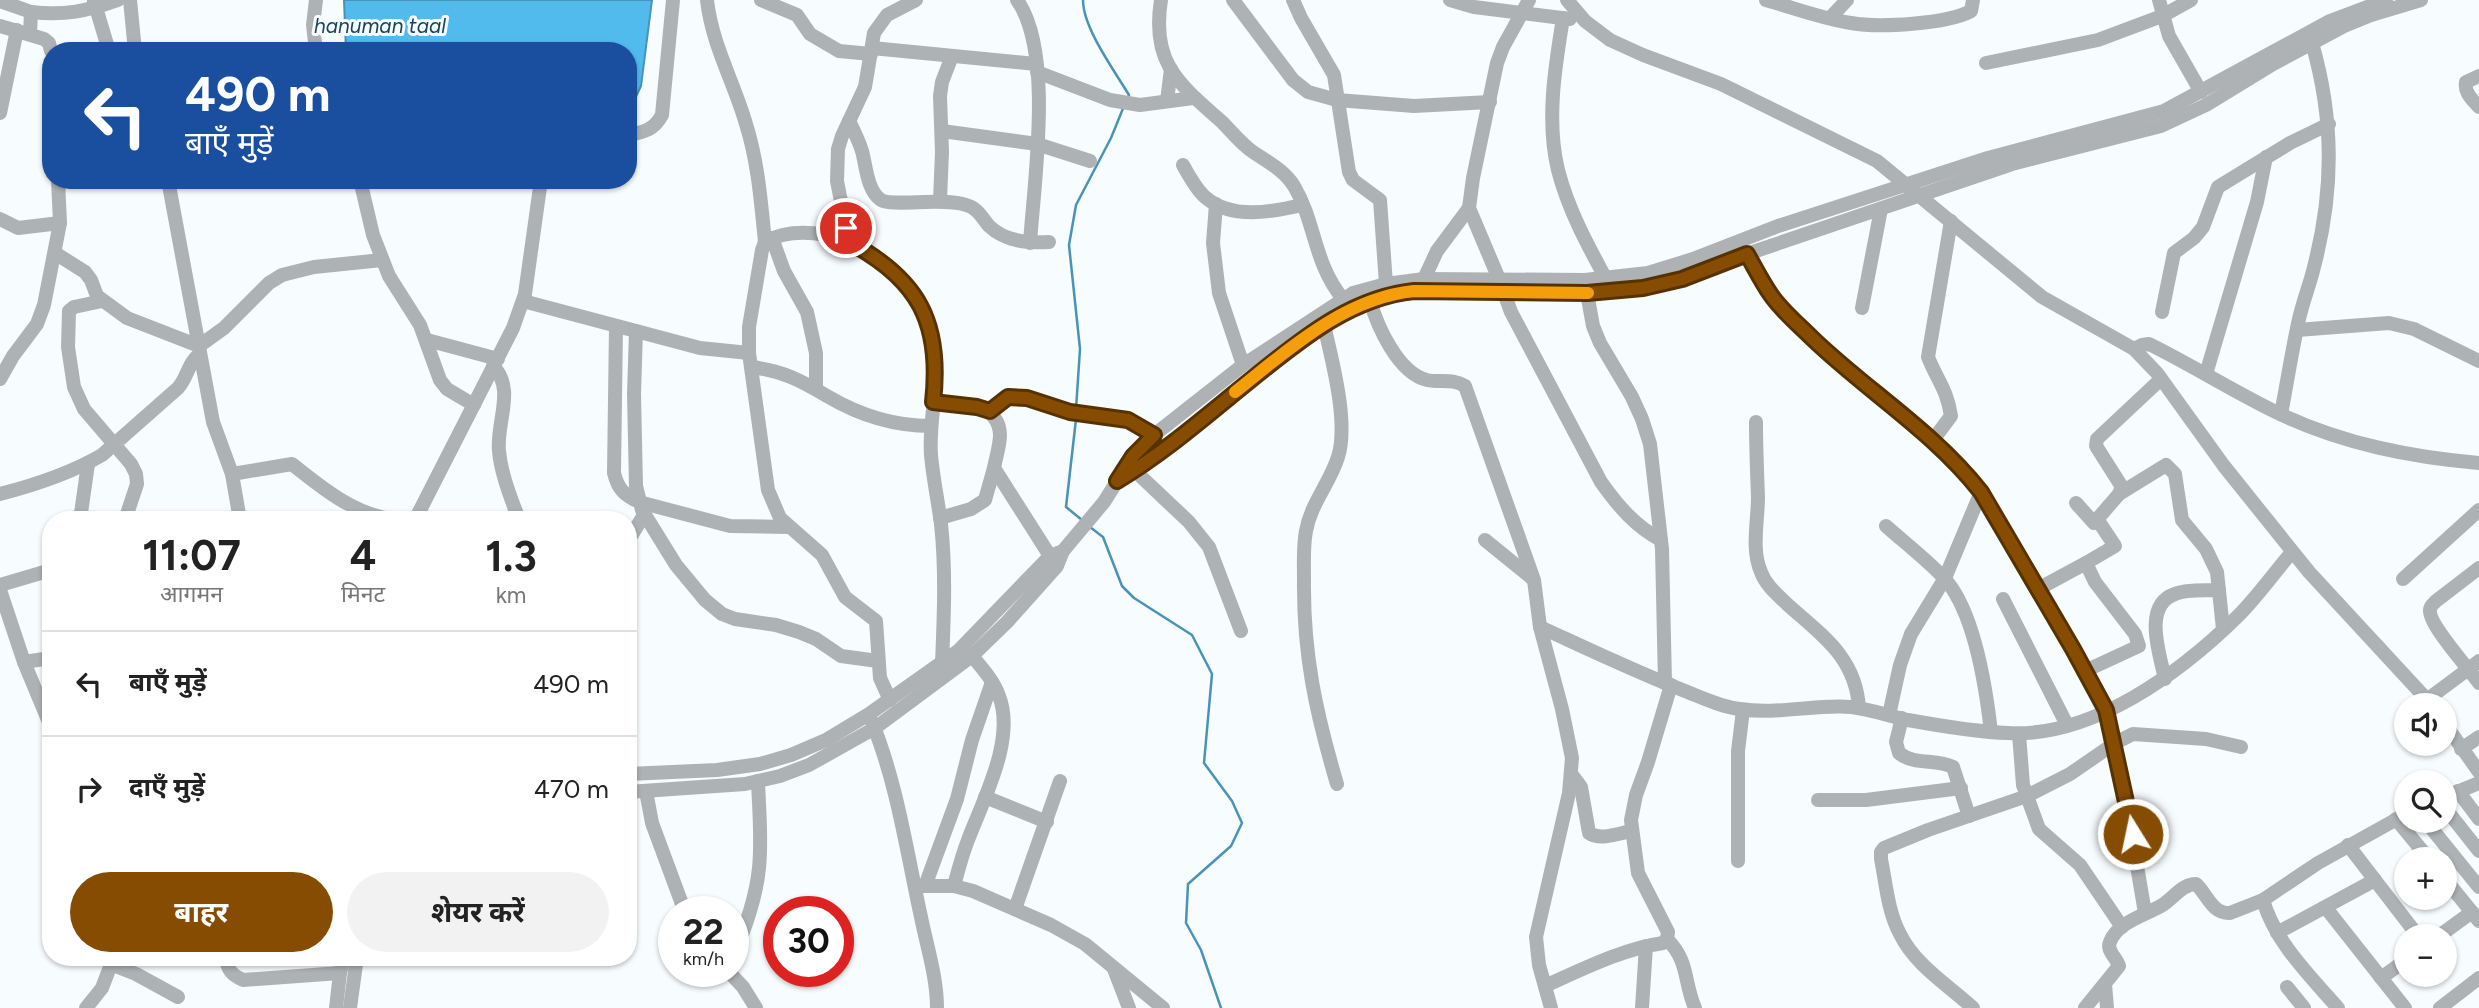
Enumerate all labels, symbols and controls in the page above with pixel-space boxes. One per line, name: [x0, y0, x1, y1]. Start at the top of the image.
water label: hanuman taal: [314, 13, 446, 38]
text: 490 m: [185, 64, 331, 123]
icon: left: [70, 70, 161, 161]
text: बाएँ मुड़ें: [185, 124, 273, 162]
pin: [816, 198, 876, 258]
icon: arrive: [827, 209, 865, 247]
text: 11:07: [142, 530, 241, 581]
text: 4: [350, 530, 376, 581]
text: 1.3: [485, 531, 537, 582]
text: आगमन: [160, 580, 223, 608]
text: मिनट: [341, 580, 385, 608]
text: km: [496, 581, 526, 609]
icon: left: [70, 665, 108, 703]
text: बाएँ मुड़ें: [129, 666, 206, 698]
text: 490 m: [533, 668, 609, 700]
map controls: [2394, 693, 2457, 987]
button: sound: [2394, 693, 2457, 756]
icon: right: [70, 770, 108, 808]
button: search: [2394, 770, 2457, 833]
text: दाएँ मुड़ें: [129, 771, 205, 803]
text: 470 m: [534, 773, 609, 805]
position arrow: [2096, 797, 2170, 871]
button: +: [2394, 847, 2457, 910]
button: बाहर: [70, 872, 333, 952]
button: शेयर करें: [347, 872, 609, 952]
speed limit sign: 30: [763, 896, 854, 987]
text: 22: [683, 911, 724, 953]
button: −: [2394, 924, 2457, 987]
text: km/h: [683, 948, 724, 970]

